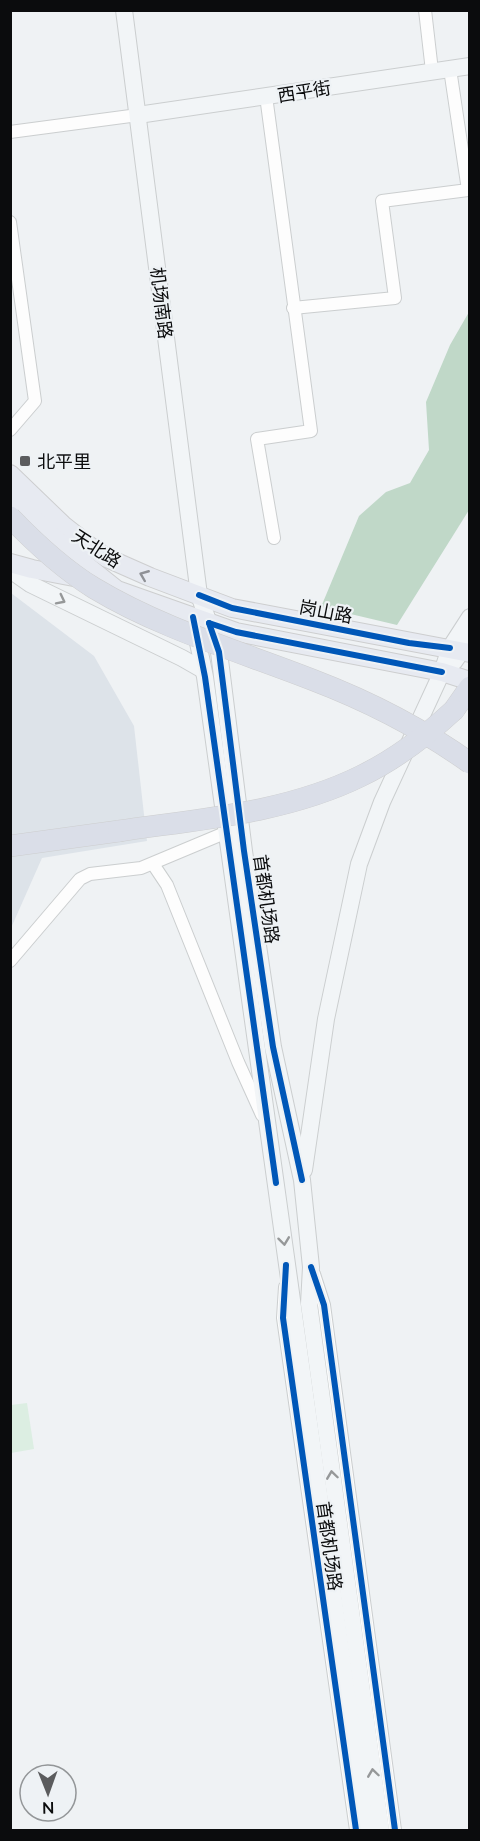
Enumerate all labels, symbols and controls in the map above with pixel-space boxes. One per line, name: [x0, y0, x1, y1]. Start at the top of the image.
street label: 西平街: [276, 76, 332, 106]
street label: 机场南路: [147, 266, 177, 340]
place label: 北平里: [37, 450, 91, 472]
marker: 北平里: [18, 454, 32, 468]
street label: 天北路: [68, 524, 126, 572]
one-way arrow: [140, 570, 151, 582]
one-way arrow: [54, 592, 65, 604]
street label: 岗山路: [297, 595, 355, 627]
street label: 首都机场路: [250, 853, 284, 945]
one-way arrow: [277, 1237, 289, 1246]
one-way arrow: [327, 1471, 339, 1480]
street label: 首都机场路: [313, 1500, 347, 1592]
north arrow: [18, 1763, 78, 1823]
one-way arrow: [367, 1768, 379, 1777]
text: N: [42, 1799, 55, 1818]

